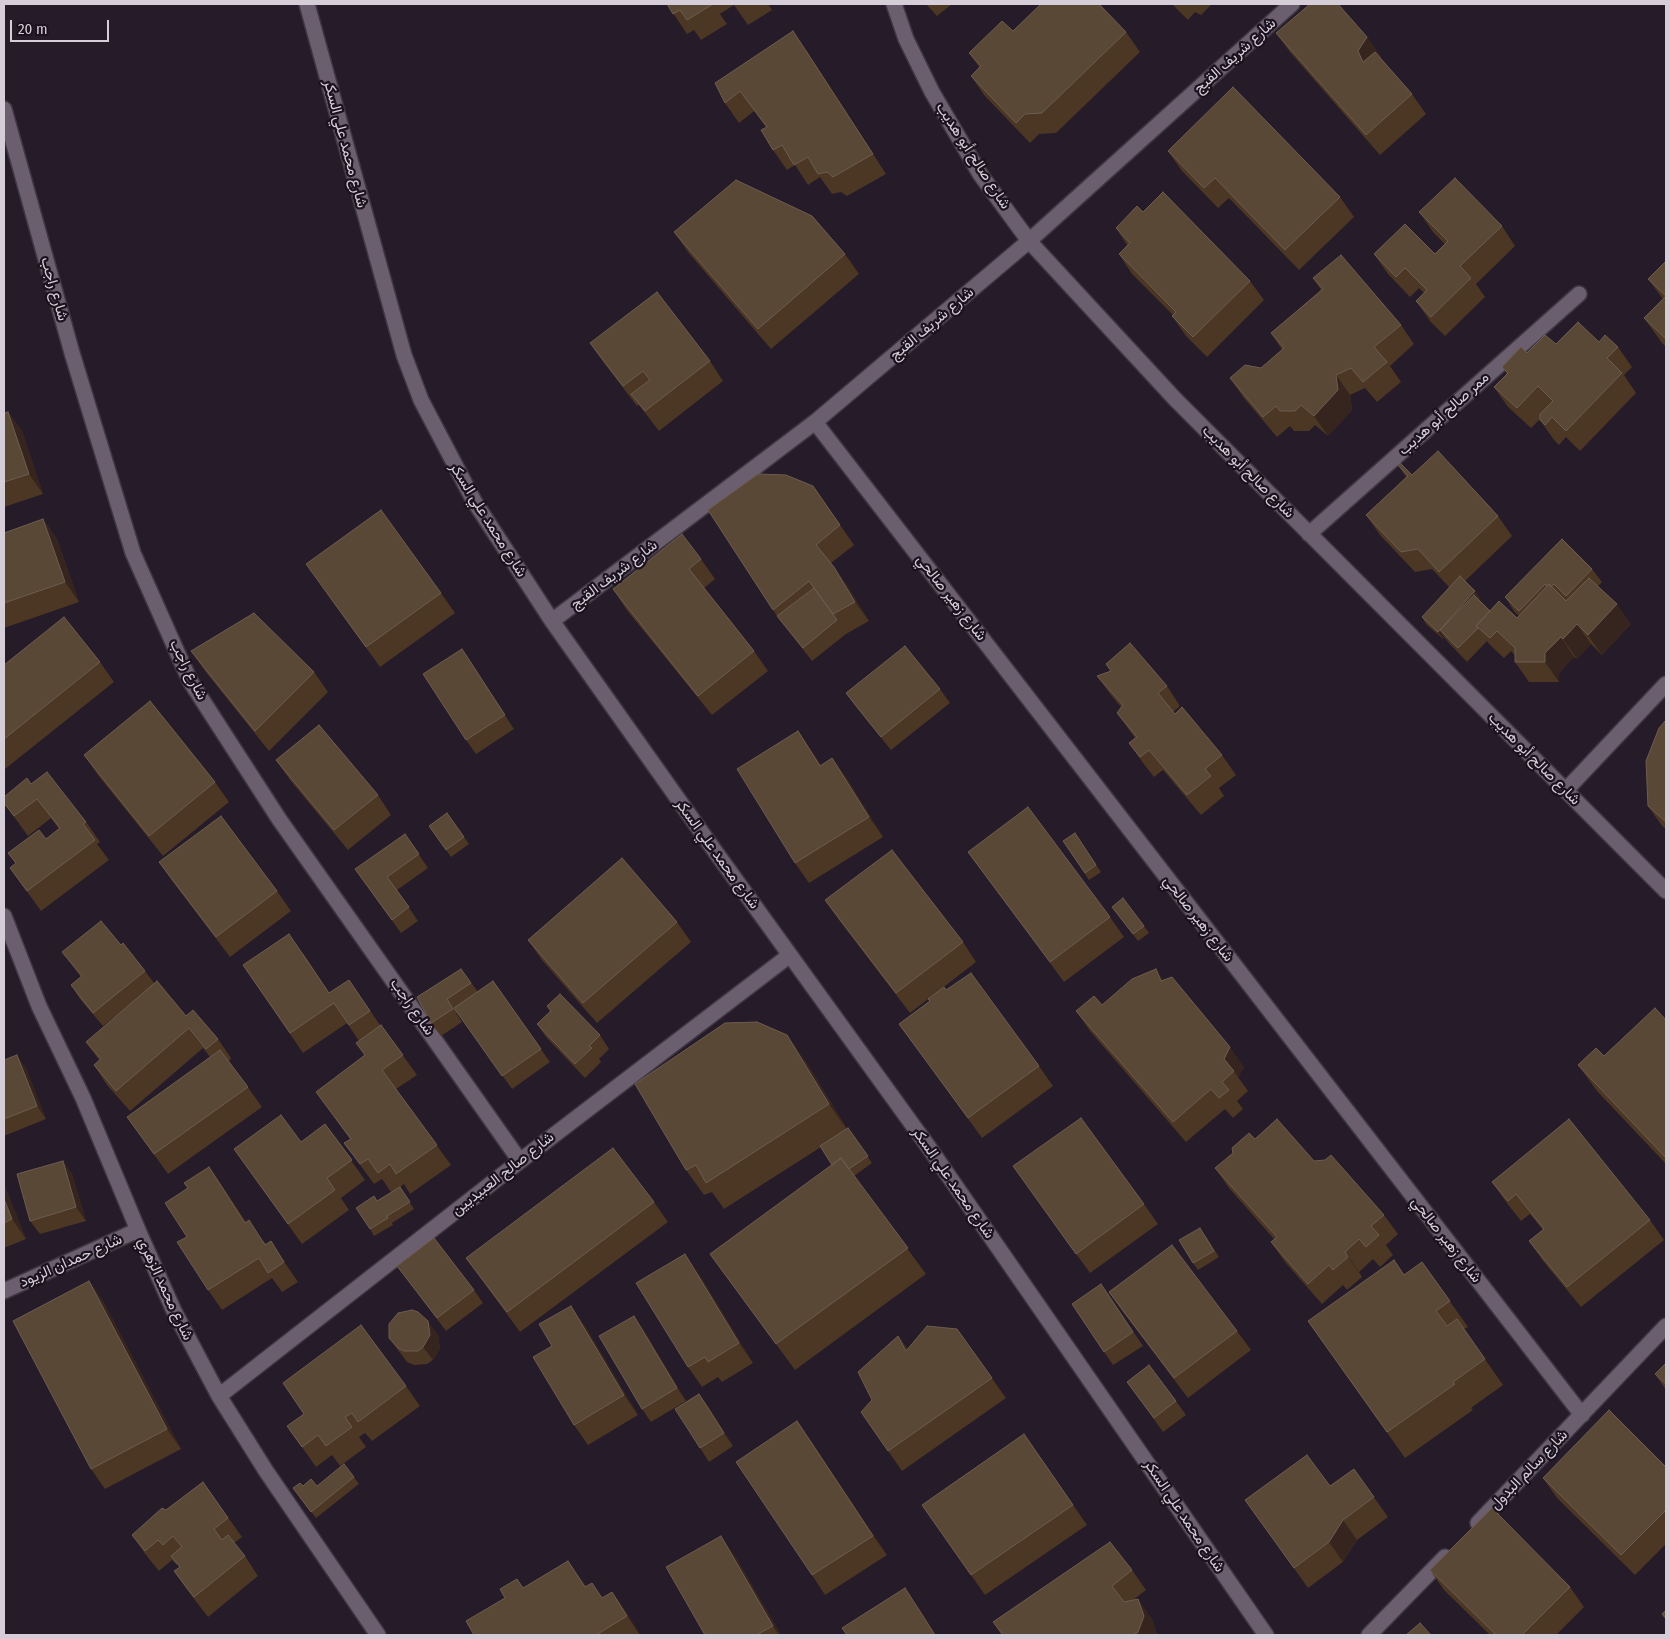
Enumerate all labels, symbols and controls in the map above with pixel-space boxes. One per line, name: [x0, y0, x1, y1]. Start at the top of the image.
scale bar: [12, 10, 111, 42]
street label: شارع شريف القبج: [1190, 14, 1280, 98]
text: 20 m: [18, 20, 48, 38]
street label: شارع محمد علي السكر: [319, 78, 371, 210]
street label: شارع صالح أبو هديب: [932, 99, 1014, 213]
street label: شارع راجب: [36, 255, 72, 323]
street label: شارع شريف القبج: [886, 284, 978, 364]
street label: ممر صالح أبو هديب: [1395, 369, 1493, 459]
street label: شارع صالح أبو هديب: [1198, 422, 1298, 522]
street label: شارع محمد علي السكر: [445, 459, 531, 581]
street label: شارع شريف القبج: [567, 536, 661, 614]
street label: شارع زهير صالحي: [912, 551, 990, 645]
street label: شارع راجب: [165, 637, 211, 703]
street label: شارع صالح أبو هديب: [1484, 709, 1584, 809]
street label: شارع محمد علي السكر: [671, 795, 763, 913]
street label: شارع زهير صالحي: [1159, 872, 1237, 966]
street label: شارع راجب: [386, 975, 438, 1039]
street label: شارع محمد علي السكر: [908, 1124, 998, 1242]
street label: شارع صالح العبيديين: [448, 1128, 558, 1220]
street label: شارع زهير صالحي: [1407, 1193, 1485, 1287]
street label: شارع حمدان الزيود: [17, 1230, 125, 1292]
street label: شارع محمد الزهري: [133, 1235, 197, 1343]
street label: شارع سالم البدول: [1486, 1426, 1572, 1514]
street label: شارع محمد علي السكر: [1140, 1456, 1228, 1576]

